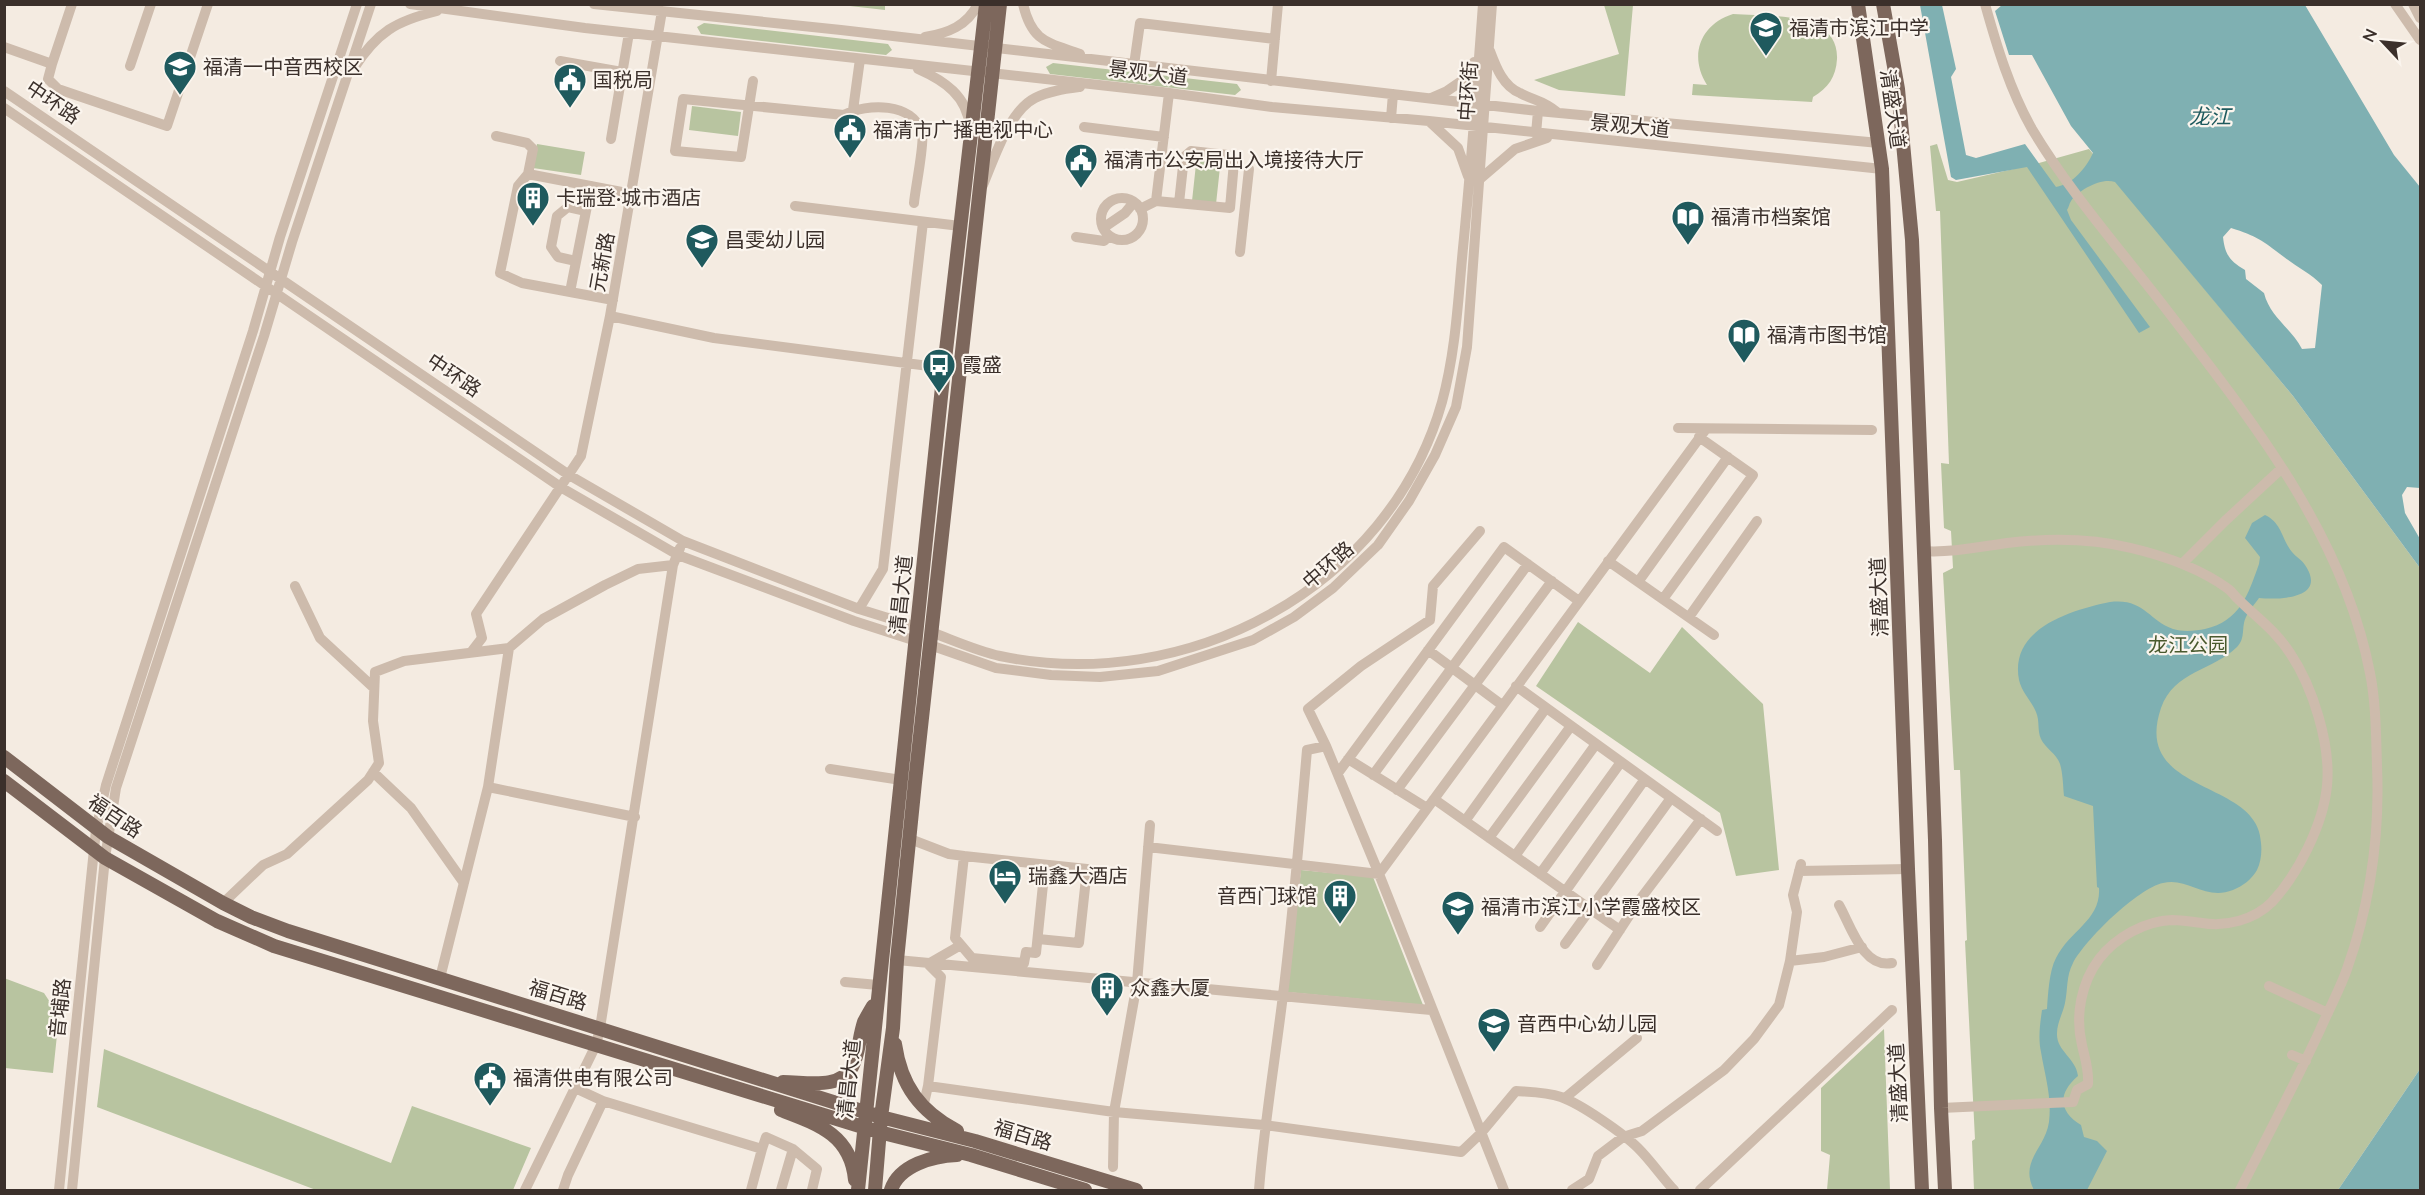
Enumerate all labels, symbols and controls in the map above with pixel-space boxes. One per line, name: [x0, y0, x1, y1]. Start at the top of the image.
school or university icon: 福清市滨江中学: [1748, 10, 1784, 57]
north arrow: [2353, 12, 2413, 72]
place label: 福清市滨江中学: [1789, 15, 1929, 39]
text: N: [2358, 26, 2380, 45]
school or university icon: 福清一中音西校区: [162, 49, 198, 96]
place label: 福清一中音西校区: [203, 54, 363, 78]
street label: 景观大道: [1107, 55, 1189, 89]
street label: 中环街: [1453, 60, 1481, 122]
public building icon: 国税局: [552, 62, 588, 109]
place label: 国税局: [593, 67, 653, 91]
street label: 清盛大道: [1877, 68, 1911, 150]
street label: 中环路: [22, 74, 85, 128]
water label: 龙江: [2189, 103, 2233, 128]
street label: 景观大道: [1589, 109, 1671, 141]
public building icon: 福清市广播电视中心: [832, 112, 868, 159]
place label: 福清市广播电视中心: [873, 117, 1053, 141]
public building icon: 福清市公安局出入境接待大厅: [1063, 142, 1099, 189]
place label: 福清市公安局出入境接待大厅: [1104, 147, 1364, 171]
building icon: 卡瑞登·城市酒店: [515, 180, 551, 227]
place label: 卡瑞登·城市酒店: [556, 185, 701, 209]
library icon: 福清市档案馆: [1670, 199, 1706, 246]
place label: 福清市档案馆: [1711, 204, 1831, 228]
school or university icon: 昌雯幼儿园: [684, 222, 720, 269]
place label: 昌雯幼儿园: [725, 227, 825, 251]
street label: 元新路: [584, 230, 618, 293]
library icon: 福清市图书馆: [1726, 317, 1762, 364]
place label: 福清市图书馆: [1767, 322, 1887, 346]
street label: 中环路: [423, 347, 486, 401]
bus stop icon: 霞盛: [921, 347, 957, 394]
place label: 霞盛: [962, 352, 1002, 376]
street label: 中环路: [1297, 536, 1358, 593]
street label: 清昌大道: [884, 554, 916, 636]
street label: 清盛大道: [1865, 557, 1891, 637]
park label: 龙江公园: [2148, 632, 2228, 656]
street label: 福百路: [84, 788, 147, 842]
hotel icon: 瑞鑫大酒店: [987, 858, 1023, 905]
place label: 瑞鑫大酒店: [1028, 863, 1128, 887]
building icon: 音西门球馆: [1322, 878, 1358, 925]
place label: 音西门球馆: [1217, 883, 1317, 907]
school or university icon: 福清市滨江小学霞盛校区: [1440, 889, 1476, 936]
place label: 福清市滨江小学霞盛校区: [1481, 894, 1701, 918]
building icon: 众鑫大厦: [1089, 970, 1125, 1017]
street label: 福百路: [526, 974, 590, 1014]
place label: 众鑫大厦: [1130, 975, 1210, 999]
street label: 音埔路: [44, 977, 74, 1039]
school or university icon: 音西中心幼儿园: [1476, 1006, 1512, 1053]
place label: 音西中心幼儿园: [1517, 1011, 1657, 1035]
street label: 清昌大道: [832, 1038, 864, 1120]
street label: 清盛大道: [1883, 1042, 1911, 1124]
public building icon: 福清供电有限公司: [472, 1060, 508, 1107]
place label: 福清供电有限公司: [513, 1065, 673, 1089]
street label: 福百路: [991, 1114, 1055, 1154]

